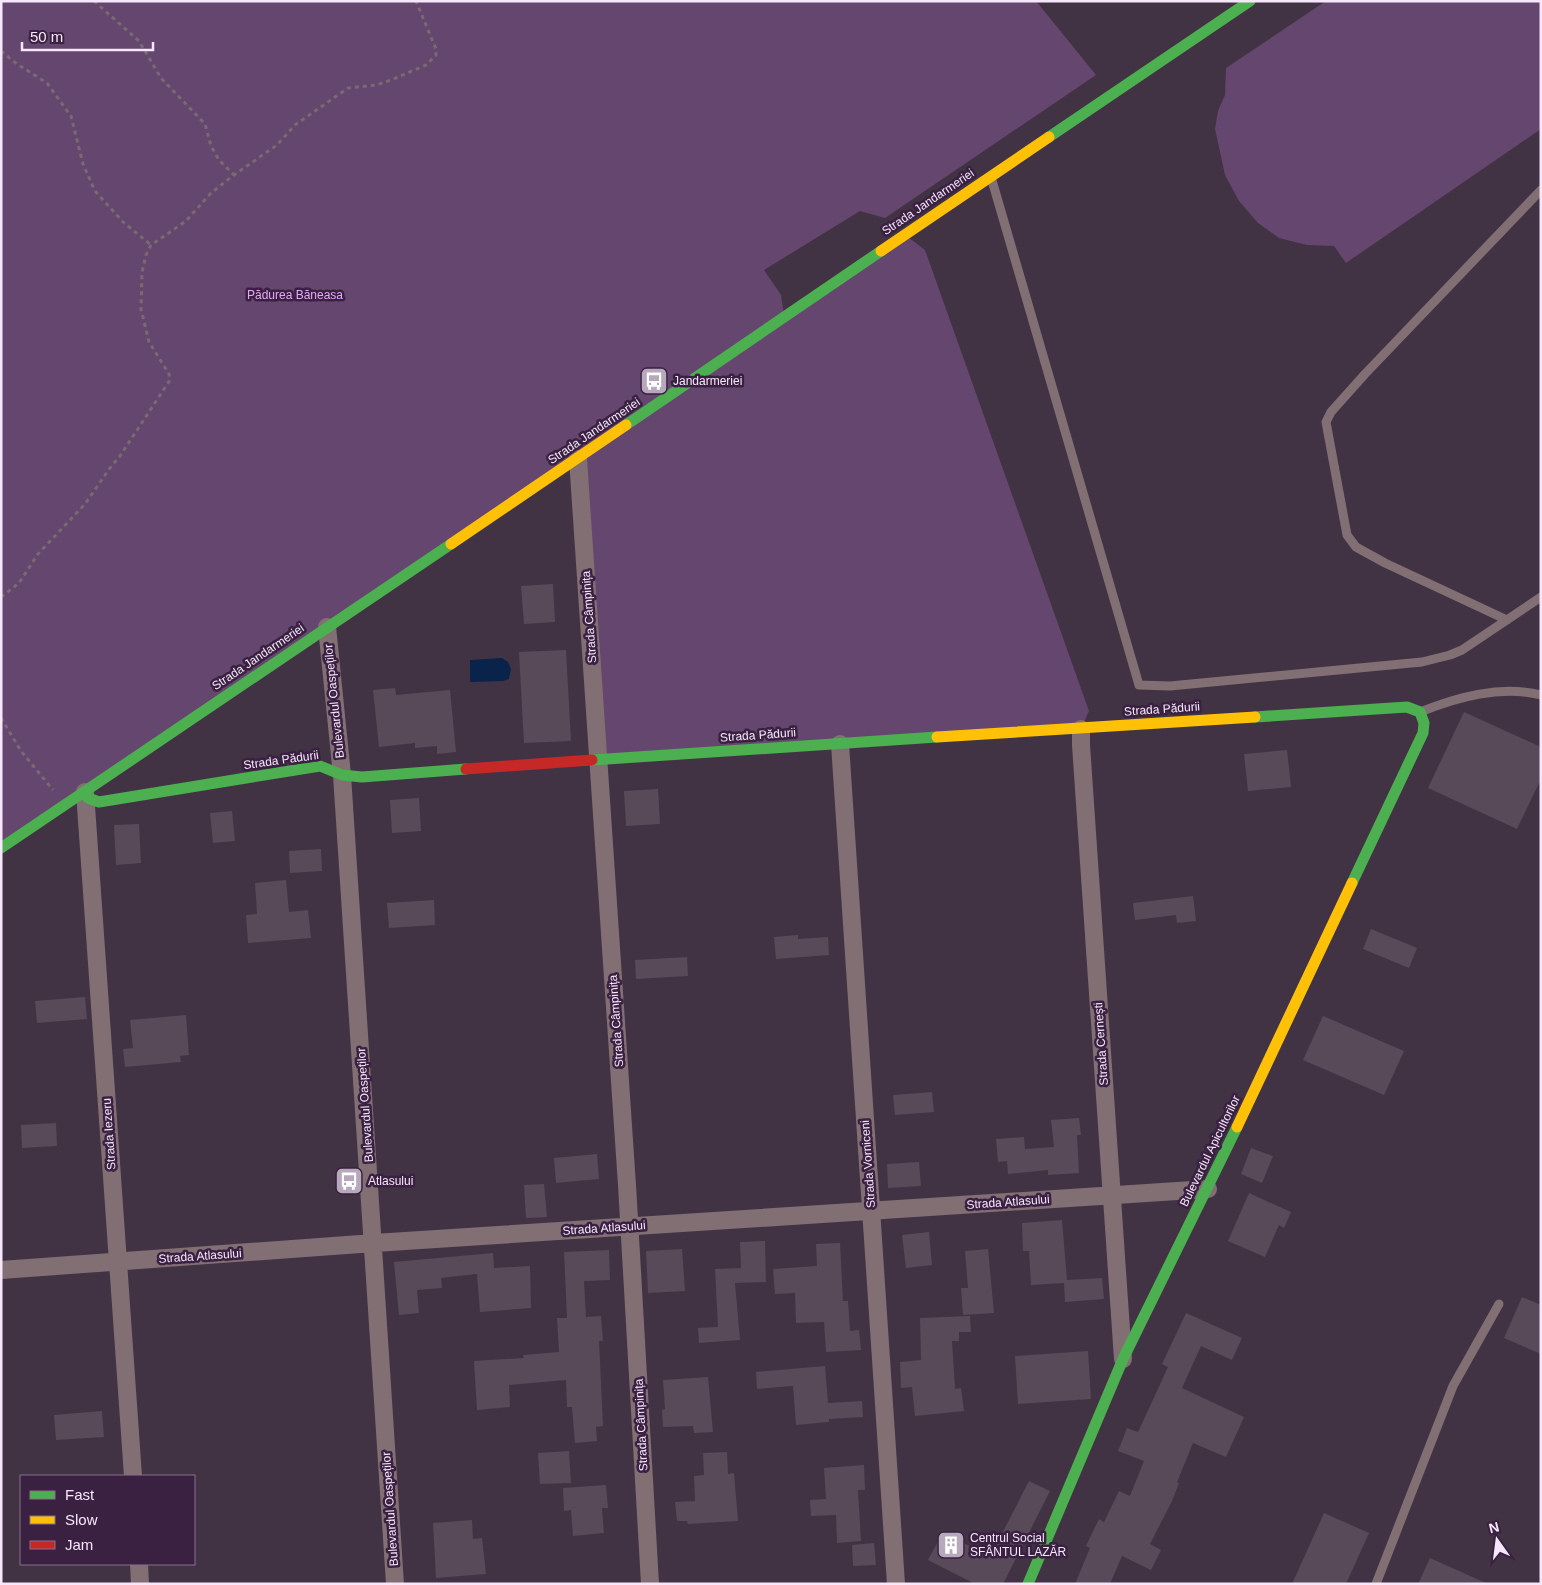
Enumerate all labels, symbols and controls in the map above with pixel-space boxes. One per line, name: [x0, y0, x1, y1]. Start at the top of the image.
scale bar: [22, 20, 154, 52]
text: 50 m: [30, 28, 63, 45]
street label: Strada Jandarmeriei: [879, 166, 977, 238]
park label: Pădurea Băneasa: [247, 288, 343, 302]
bus stop icon: Jandarmeriei: [639, 366, 669, 396]
place label: Jandarmeriei: [673, 374, 742, 388]
street label: Strada Jandarmeriei: [545, 395, 643, 467]
street label: Strada Câmpinița: [579, 570, 599, 664]
street label: Strada Jandarmeriei: [209, 621, 307, 693]
street label: Bulevardul Oaspeților: [321, 643, 347, 759]
street label: Strada Pădurii: [1124, 699, 1200, 719]
street label: Strada Pădurii: [720, 725, 796, 745]
street label: Strada Pădurii: [242, 748, 320, 772]
street label: Strada Câmpinița: [606, 974, 626, 1068]
street label: Strada Cernești: [1091, 1002, 1111, 1086]
street label: Bulevardul Oaspeților: [354, 1047, 376, 1163]
street label: Bulevardul Apicultorilor: [1177, 1093, 1243, 1209]
street label: Strada Iezeru: [100, 1098, 118, 1170]
street label: Strada Vorniceni: [858, 1120, 878, 1208]
bus stop icon: Atlasului: [334, 1166, 364, 1196]
place label: Atlasului: [368, 1174, 413, 1188]
street label: Strada Atlasului: [966, 1192, 1050, 1212]
street label: Strada Atlasului: [562, 1218, 646, 1238]
street label: Strada Atlasului: [158, 1246, 242, 1266]
street label: Strada Câmpinița: [632, 1378, 650, 1472]
street label: Bulevardul Oaspeților: [379, 1451, 401, 1567]
legend: [20, 1475, 195, 1565]
text: Fast: [65, 1486, 95, 1503]
text: Slow: [65, 1511, 98, 1528]
north arrow: [1472, 1515, 1522, 1565]
text: N: [1487, 1518, 1501, 1536]
building icon: Centrul Social SFÂNTUL LAZĂR: [936, 1530, 966, 1560]
place label: Centrul Social SFÂNTUL LAZĂR: [970, 1531, 1067, 1559]
text: Jam: [65, 1536, 93, 1553]

